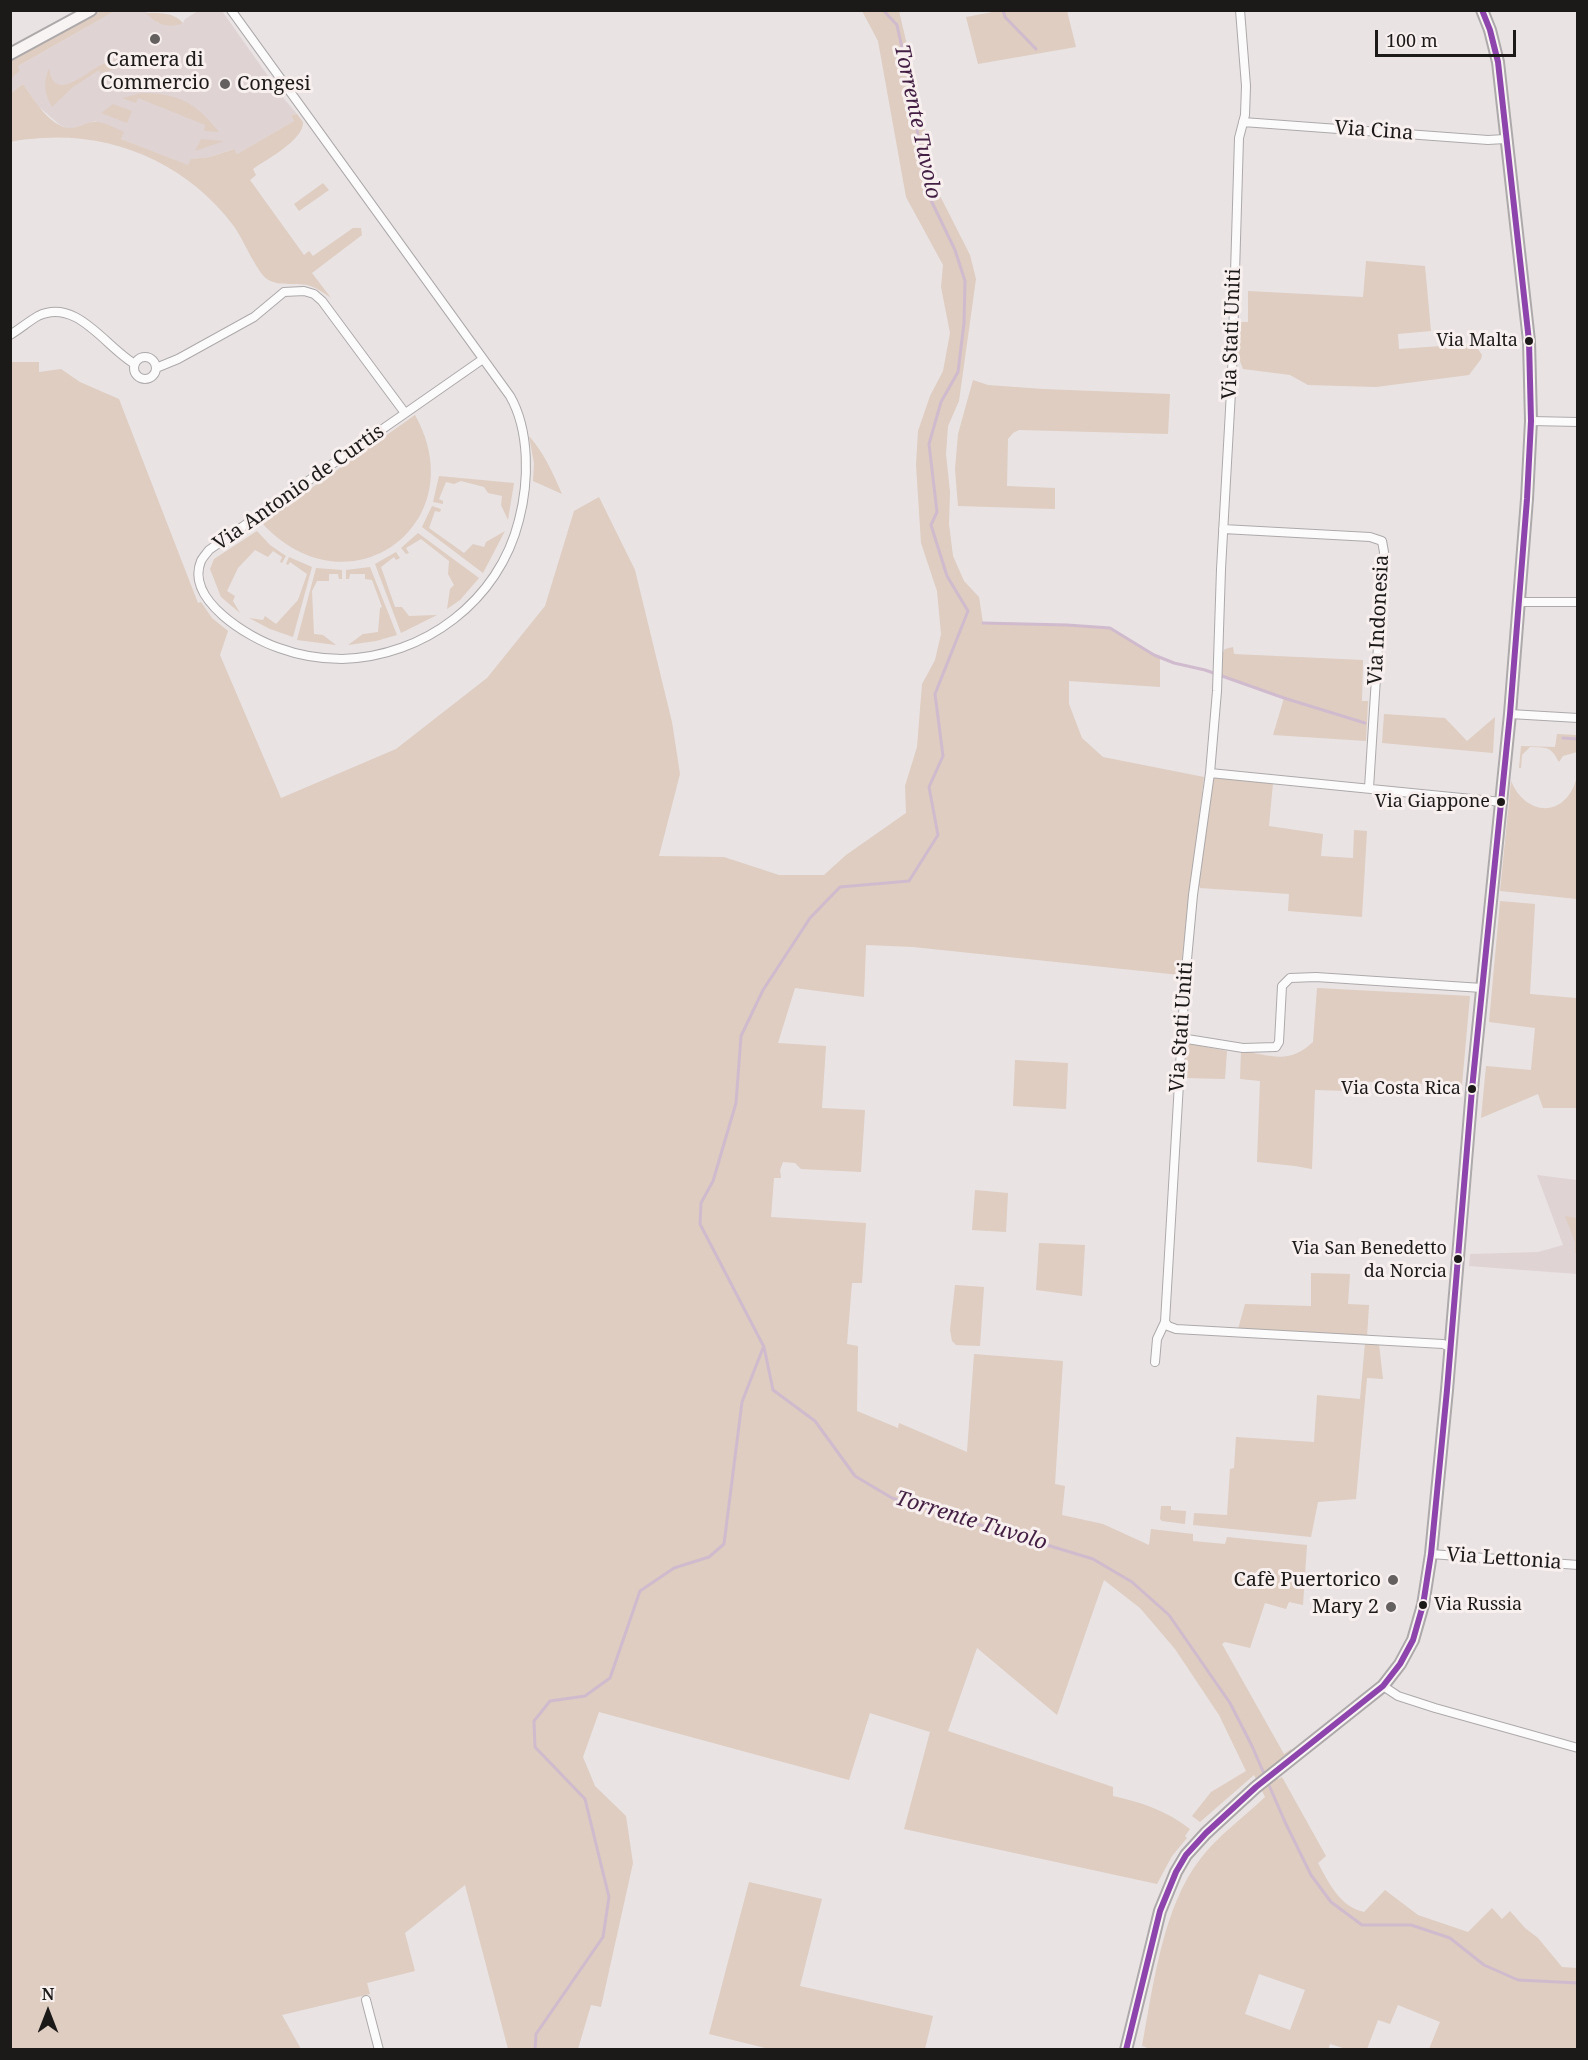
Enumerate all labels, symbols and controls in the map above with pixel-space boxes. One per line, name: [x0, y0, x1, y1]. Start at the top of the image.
scale bar: [1378, 18, 1519, 56]
text: 100 m: [1386, 28, 1438, 52]
marker: Camera di Commercio: [148, 32, 162, 46]
water label: Torrente Tuvolo: [888, 42, 946, 202]
place label: Camera di Commercio: [100, 48, 210, 95]
place label: Congesi: [237, 72, 311, 96]
marker: Congesi: [218, 77, 232, 91]
street label: Via Cina: [1334, 116, 1414, 146]
street label: Via Stati Uniti: [1218, 268, 1246, 400]
place label: Via Malta: [1436, 330, 1518, 352]
marker: Via Malta: [1523, 335, 1535, 347]
street label: Via Antonio de Curtis: [209, 420, 389, 556]
street label: Via Indonesia: [1364, 554, 1394, 686]
place label: Via Giappone: [1375, 791, 1490, 813]
marker: Via Giappone: [1495, 796, 1507, 808]
street label: Via Stati Uniti: [1165, 961, 1199, 1093]
place label: Via Costa Rica: [1341, 1078, 1461, 1100]
marker: Via Costa Rica: [1466, 1083, 1478, 1095]
place label: Via San Benedetto da Norcia: [1292, 1238, 1447, 1280]
marker: Via San Benedetto da Norcia: [1452, 1253, 1464, 1265]
water label: Torrente Tuvolo: [892, 1486, 1050, 1556]
street label: Via Lettonia: [1445, 1543, 1563, 1575]
place label: Cafè Puertorico: [1234, 1568, 1381, 1592]
marker: Cafè Puertorico: [1386, 1573, 1400, 1587]
place label: Via Russia: [1434, 1594, 1522, 1616]
place label: Mary 2: [1312, 1595, 1379, 1619]
marker: Via Russia: [1417, 1599, 1429, 1611]
marker: Mary 2: [1384, 1600, 1398, 1614]
north arrow: [18, 1982, 78, 2042]
text: N: [42, 1983, 54, 2005]

